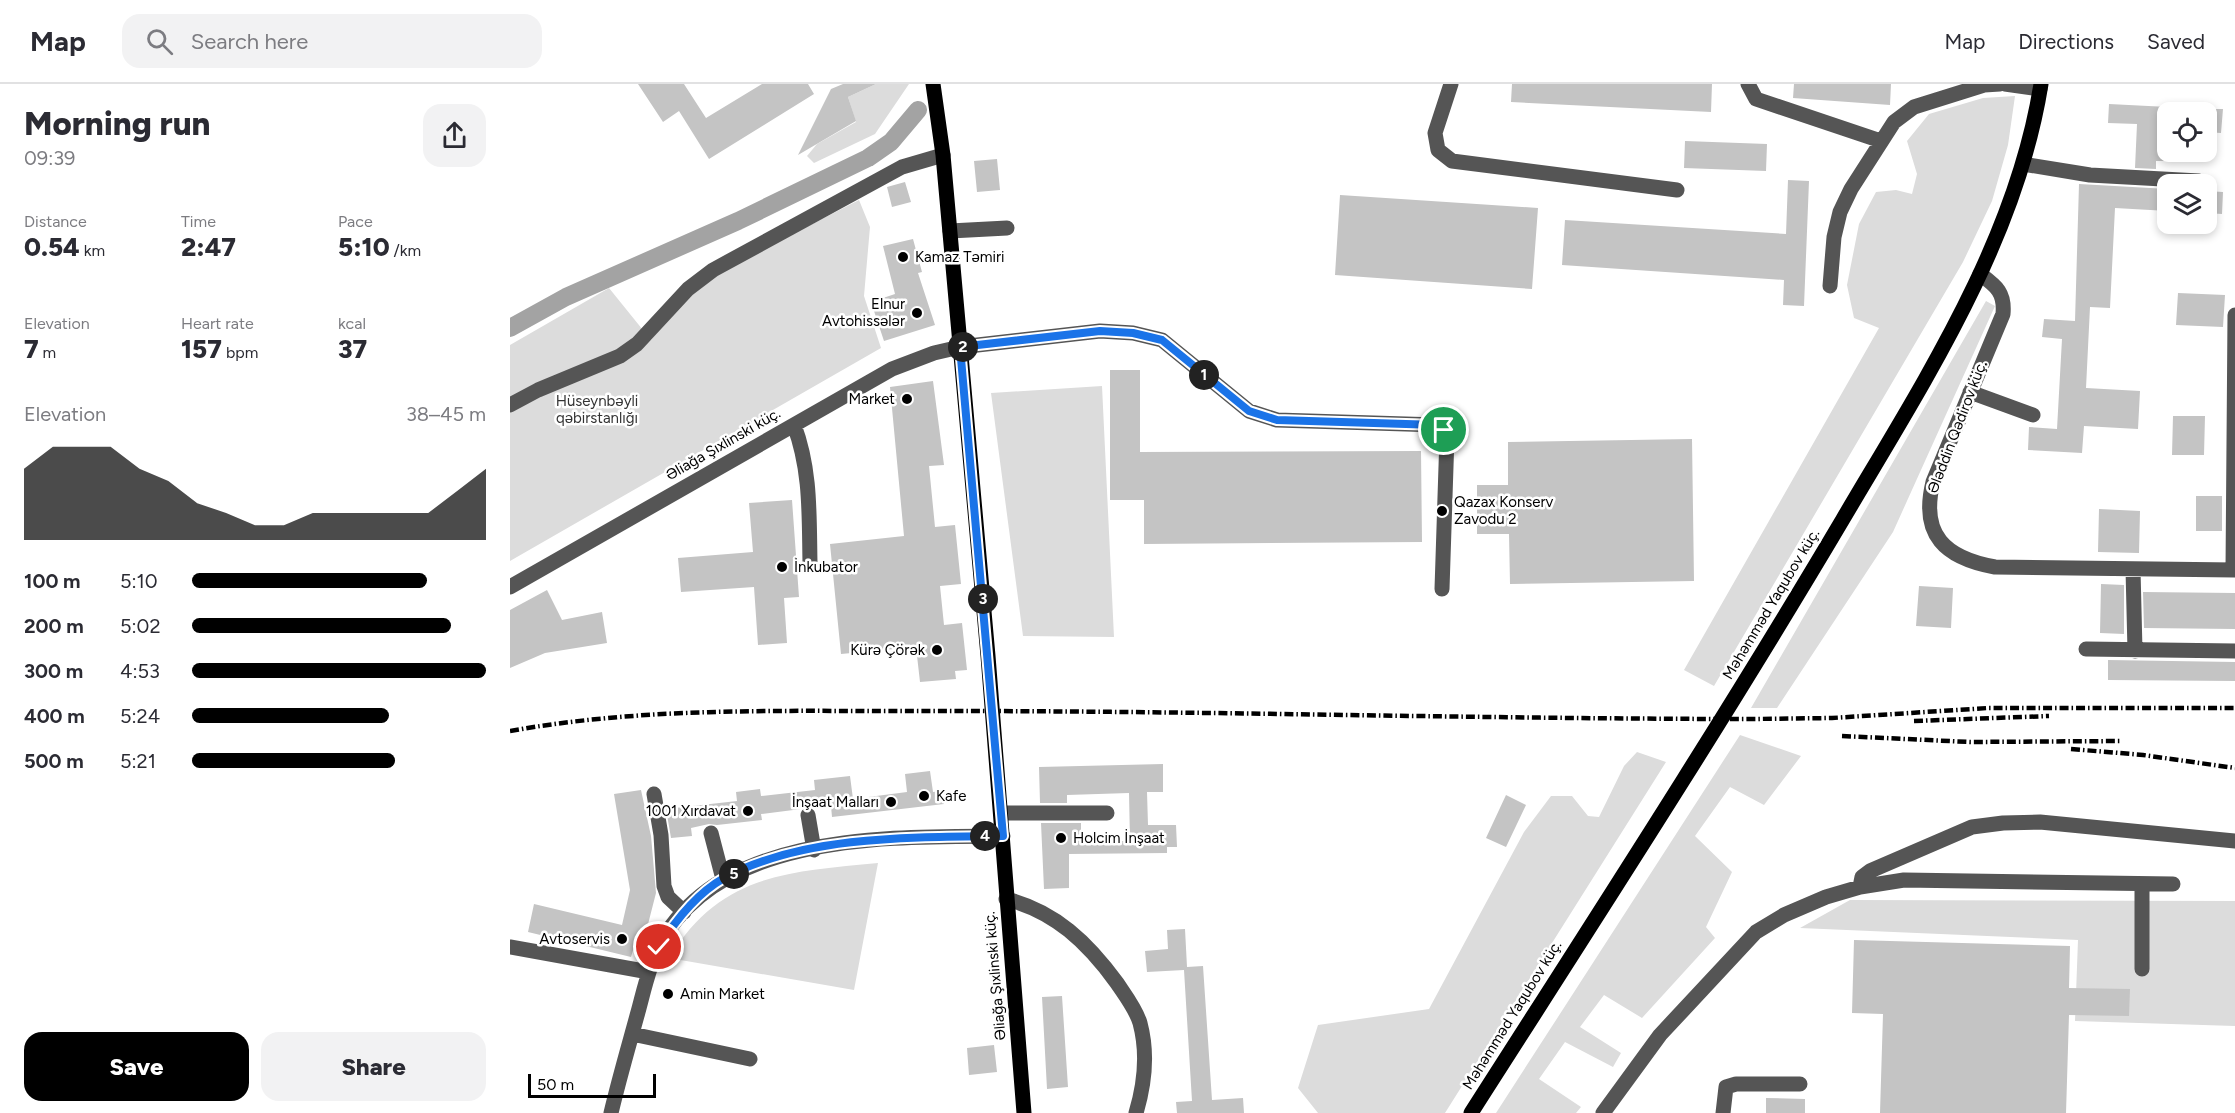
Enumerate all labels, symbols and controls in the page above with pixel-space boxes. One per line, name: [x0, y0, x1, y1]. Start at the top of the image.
search box: [122, 14, 542, 68]
text: Map: [30, 24, 86, 58]
icon: search: [143, 25, 176, 58]
text: Search here: [191, 28, 308, 55]
text: Map: [1944, 29, 1985, 54]
text: Directions: [2018, 29, 2114, 54]
text: Saved: [2147, 29, 2205, 54]
map controls: [2157, 102, 2217, 234]
button: locate: [2157, 102, 2217, 162]
text: Morning run: [24, 104, 210, 143]
button: share: [423, 104, 486, 167]
text: 09:39: [24, 146, 75, 170]
button: layers: [2157, 174, 2217, 234]
text: Distance: [24, 212, 87, 231]
text: Time: [181, 212, 216, 231]
text: Pace: [338, 212, 373, 231]
text: 0.54: [24, 231, 80, 263]
text: 2:47: [181, 231, 236, 263]
text: 5:10: [338, 231, 390, 263]
text: km: [80, 241, 105, 260]
text: /km: [390, 241, 421, 260]
place label: Kamaz Təmiri: [915, 248, 1005, 266]
marker: Kamaz Təmiri: [896, 250, 910, 264]
place label: Elnur Avtohissələr: [822, 295, 905, 330]
marker: Elnur Avtohissələr: [910, 306, 924, 320]
text: Elevation: [24, 314, 90, 333]
text: Heart rate: [181, 314, 254, 333]
text: kcal: [338, 314, 366, 333]
pin: 2: [948, 332, 978, 362]
text: 7: [24, 333, 39, 365]
text: 157: [181, 333, 222, 365]
text: 37: [338, 333, 367, 365]
text: 2: [958, 337, 968, 356]
text: m: [39, 343, 56, 362]
text: bpm: [222, 343, 258, 362]
street label: Ələddin Qədirov küç.: [1923, 358, 1991, 496]
pin: 1: [1189, 360, 1219, 390]
text: 1: [1201, 365, 1207, 384]
place label: Market: [849, 390, 895, 408]
park label: Hüseynbəyli qəbirstanlığı: [556, 392, 638, 427]
marker: Market: [900, 392, 914, 406]
text: Elevation: [24, 402, 106, 426]
text: 38–45 m: [406, 402, 486, 426]
street label: Əliağa Şıxlinski küç.: [663, 404, 783, 484]
pin: [1418, 404, 1469, 455]
icon: arrive: [1427, 413, 1460, 446]
place label: Qazax Konserv Zavodu 2: [1454, 493, 1554, 528]
marker: Qazax Konserv Zavodu 2: [1435, 504, 1449, 518]
street label: Məhəmməd Yaqubov küç.: [1719, 525, 1823, 683]
place label: İnkubator: [794, 558, 858, 576]
marker: İnkubator: [775, 560, 789, 574]
text: 100 m: [24, 569, 81, 593]
text: 5:10: [120, 569, 158, 593]
pin: 3: [968, 584, 998, 614]
text: 3: [979, 589, 987, 608]
text: 200 m: [24, 614, 84, 638]
text: 5:02: [120, 614, 161, 638]
place label: Kürə Çörək: [850, 641, 926, 659]
marker: Kürə Çörək: [930, 643, 944, 657]
text: 300 m: [24, 659, 83, 683]
text: 4:53: [120, 659, 160, 683]
text: 400 m: [24, 704, 85, 728]
text: 5:24: [120, 704, 160, 728]
text: 500 m: [24, 749, 84, 773]
text: 5:21: [120, 749, 156, 773]
place label: Kafe: [936, 787, 966, 805]
marker: Kafe: [917, 789, 931, 803]
place label: İnşaat Malları: [792, 793, 879, 811]
marker: İnşaat Malları: [884, 795, 898, 809]
place label: 1001 Xırdavat: [646, 802, 736, 820]
marker: 1001 Xırdavat: [741, 804, 755, 818]
pin: 4: [970, 821, 1000, 851]
text: 4: [980, 826, 990, 845]
place label: Holcim İnşaat: [1073, 829, 1165, 847]
marker: Holcim İnşaat: [1054, 831, 1068, 845]
pin: 5: [719, 859, 749, 889]
text: 5: [729, 864, 739, 883]
street label: Əliağa Şıxlinski küç.: [980, 911, 1010, 1041]
pin: [633, 921, 684, 972]
place label: Avtoservis: [539, 930, 610, 948]
icon: check: [642, 930, 675, 963]
marker: Avtoservis: [615, 932, 629, 946]
street label: Məhəmməd Yaqubov küç.: [1459, 937, 1565, 1093]
place label: Amin Market: [680, 985, 765, 1003]
marker: Amin Market: [661, 987, 675, 1001]
button: Save: [24, 1032, 249, 1101]
button: Share: [261, 1032, 486, 1101]
scale bar: [528, 1071, 656, 1098]
text: 50 m: [537, 1075, 574, 1094]

